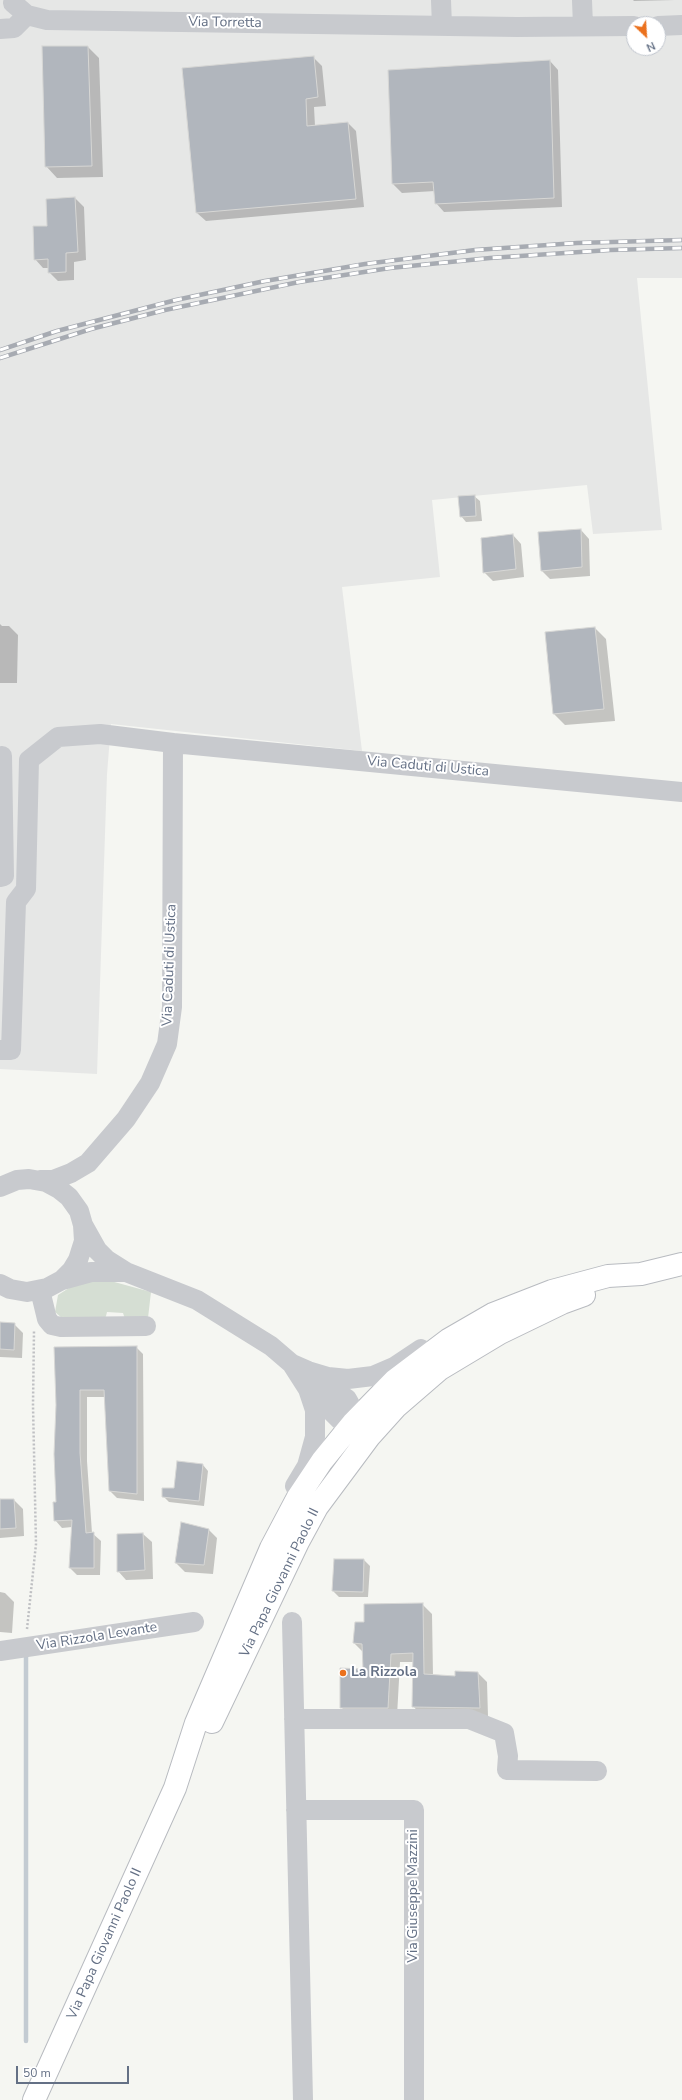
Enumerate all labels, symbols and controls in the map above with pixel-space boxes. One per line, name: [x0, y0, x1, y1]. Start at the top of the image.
street label: Via Torretta: [188, 14, 262, 32]
north arrow: [626, 16, 666, 56]
text: N: [644, 38, 658, 55]
street label: Via Caduti di Ustica: [366, 753, 490, 781]
street label: Via Caduti di Ustica: [159, 904, 181, 1026]
street label: Via Papa Giovanni Paolo II: [237, 1506, 323, 1660]
street label: Via Rizzola Levante: [35, 1619, 159, 1655]
place label: La Rizzola: [351, 1665, 417, 1681]
marker: La Rizzola: [338, 1668, 348, 1678]
street label: Via Giuseppe Mazzini: [406, 1829, 422, 1963]
street label: Via Papa Giovanni Paolo II: [64, 1866, 146, 2022]
scale bar: [18, 2058, 131, 2084]
text: 50 m: [23, 2065, 51, 2081]

